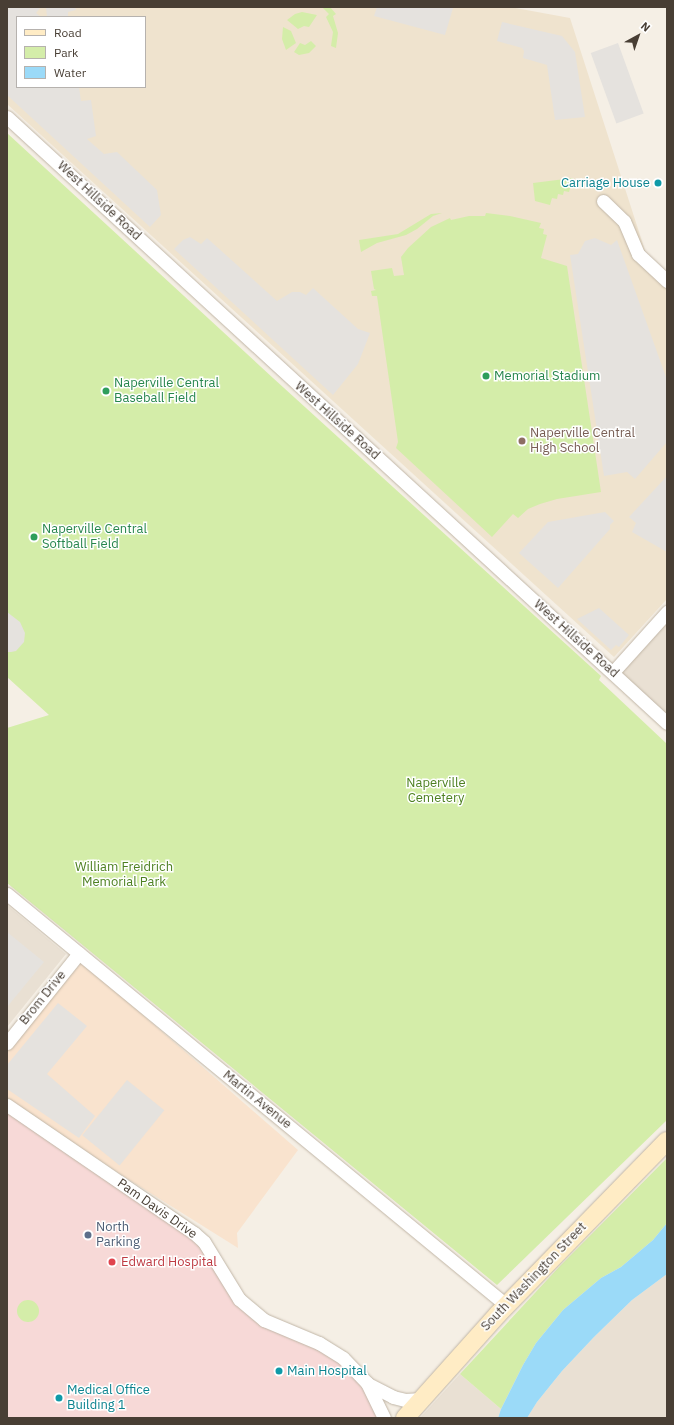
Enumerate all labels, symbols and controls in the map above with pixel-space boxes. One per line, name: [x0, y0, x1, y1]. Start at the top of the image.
legend: [16, 16, 146, 88]
north arrow: [618, 16, 658, 56]
text: N: [638, 19, 653, 35]
text: Road: [54, 25, 82, 40]
text: Park: [54, 45, 78, 60]
text: Water: [54, 65, 86, 80]
street label: West Hillside Road: [54, 158, 144, 244]
place label: Carriage House: [561, 175, 650, 191]
marker: Carriage House: [653, 178, 663, 188]
place label: Memorial Stadium: [494, 368, 600, 384]
marker: Memorial Stadium: [481, 371, 491, 381]
place label: Naperville Central Baseball Field: [114, 376, 219, 407]
street label: West Hillside Road: [291, 379, 383, 463]
marker: Naperville Central Baseball Field: [101, 386, 111, 396]
place label: Naperville Central High School: [530, 426, 635, 457]
marker: Naperville Central High School: [517, 436, 527, 446]
place label: Naperville Central Softball Field: [42, 522, 147, 553]
marker: Naperville Central Softball Field: [29, 532, 39, 542]
street label: West Hillside Road: [530, 597, 622, 681]
park label: Naperville Cemetery: [406, 776, 466, 807]
park label: William Freidrich Memorial Park: [75, 860, 173, 891]
street label: Brom Drive: [16, 968, 70, 1028]
street label: Martin Avenue: [219, 1068, 295, 1132]
street label: Pam Davis Drive: [114, 1176, 200, 1242]
place label: North Parking: [96, 1220, 140, 1251]
street label: South Washington Street: [478, 1220, 590, 1334]
marker: North Parking: [83, 1230, 93, 1240]
place label: Edward Hospital: [121, 1254, 217, 1270]
marker: Edward Hospital: [106, 1256, 118, 1268]
place label: Main Hospital: [287, 1363, 367, 1379]
marker: Main Hospital: [274, 1366, 284, 1376]
place label: Medical Office Building 1: [67, 1383, 150, 1414]
marker: Medical Office Building 1: [54, 1393, 64, 1403]

